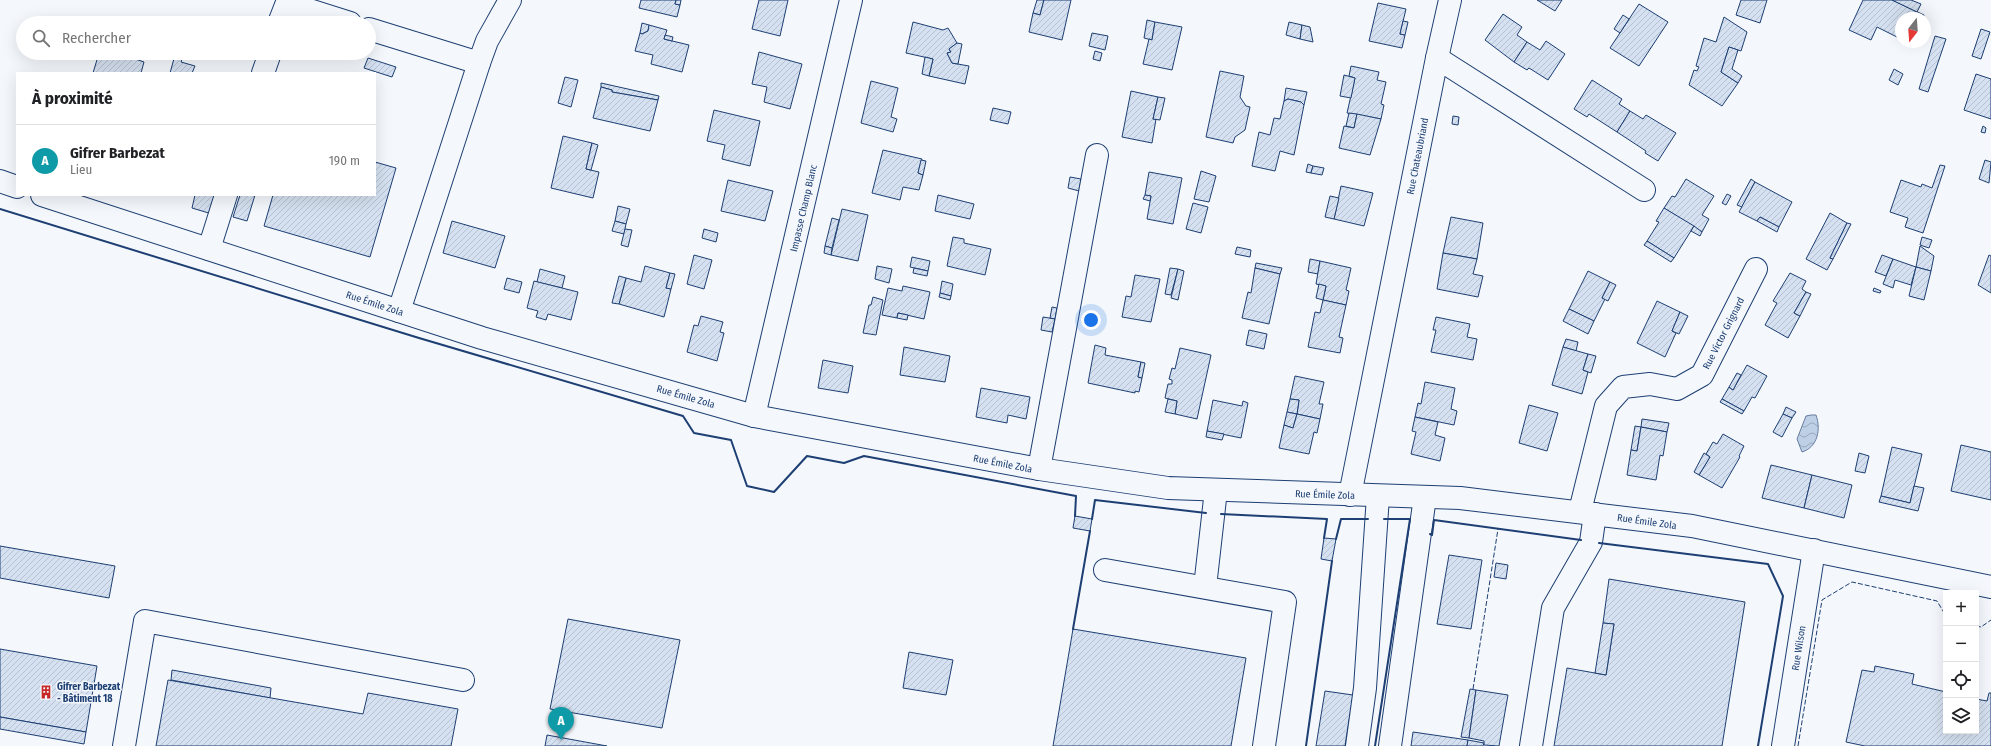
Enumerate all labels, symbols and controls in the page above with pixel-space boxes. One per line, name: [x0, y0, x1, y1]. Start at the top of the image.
north arrow: [1895, 12, 1931, 48]
search box: [16, 16, 376, 60]
icon: search: [30, 27, 52, 49]
text: Rechercher: [62, 29, 131, 47]
text: À proximité: [32, 88, 113, 109]
street label: Rue Chateaubriand: [1405, 117, 1431, 196]
text: Gifrer Barbezat: [70, 144, 165, 162]
text: A: [41, 153, 49, 168]
text: 190 m: [329, 153, 360, 168]
text: Lieu: [70, 162, 92, 177]
street label: Impasse Champ Blanc: [788, 163, 820, 253]
street label: Rue Émile Zola: [344, 287, 406, 319]
street label: Rue Victor Grignard: [1701, 295, 1747, 371]
your location: [1081, 310, 1101, 330]
street label: Rue Émile Zola: [655, 381, 717, 411]
street label: Rue Émile Zola: [972, 450, 1034, 476]
street label: Rue Émile Zola: [1295, 486, 1355, 502]
street label: Rue Émile Zola: [1616, 510, 1678, 532]
map controls: [1943, 590, 1979, 734]
button: +: [1943, 590, 1979, 626]
street label: Rue Wilson: [1790, 625, 1808, 672]
button: −: [1943, 626, 1979, 662]
button: locate: [1943, 662, 1979, 698]
place label: Gifrer Barbezat - Bâtiment 18: [57, 681, 121, 705]
building icon: Gifrer Barbezat - Bâtiment 18: [38, 684, 54, 700]
button: layers: [1943, 698, 1979, 734]
pin: A: [548, 707, 574, 740]

